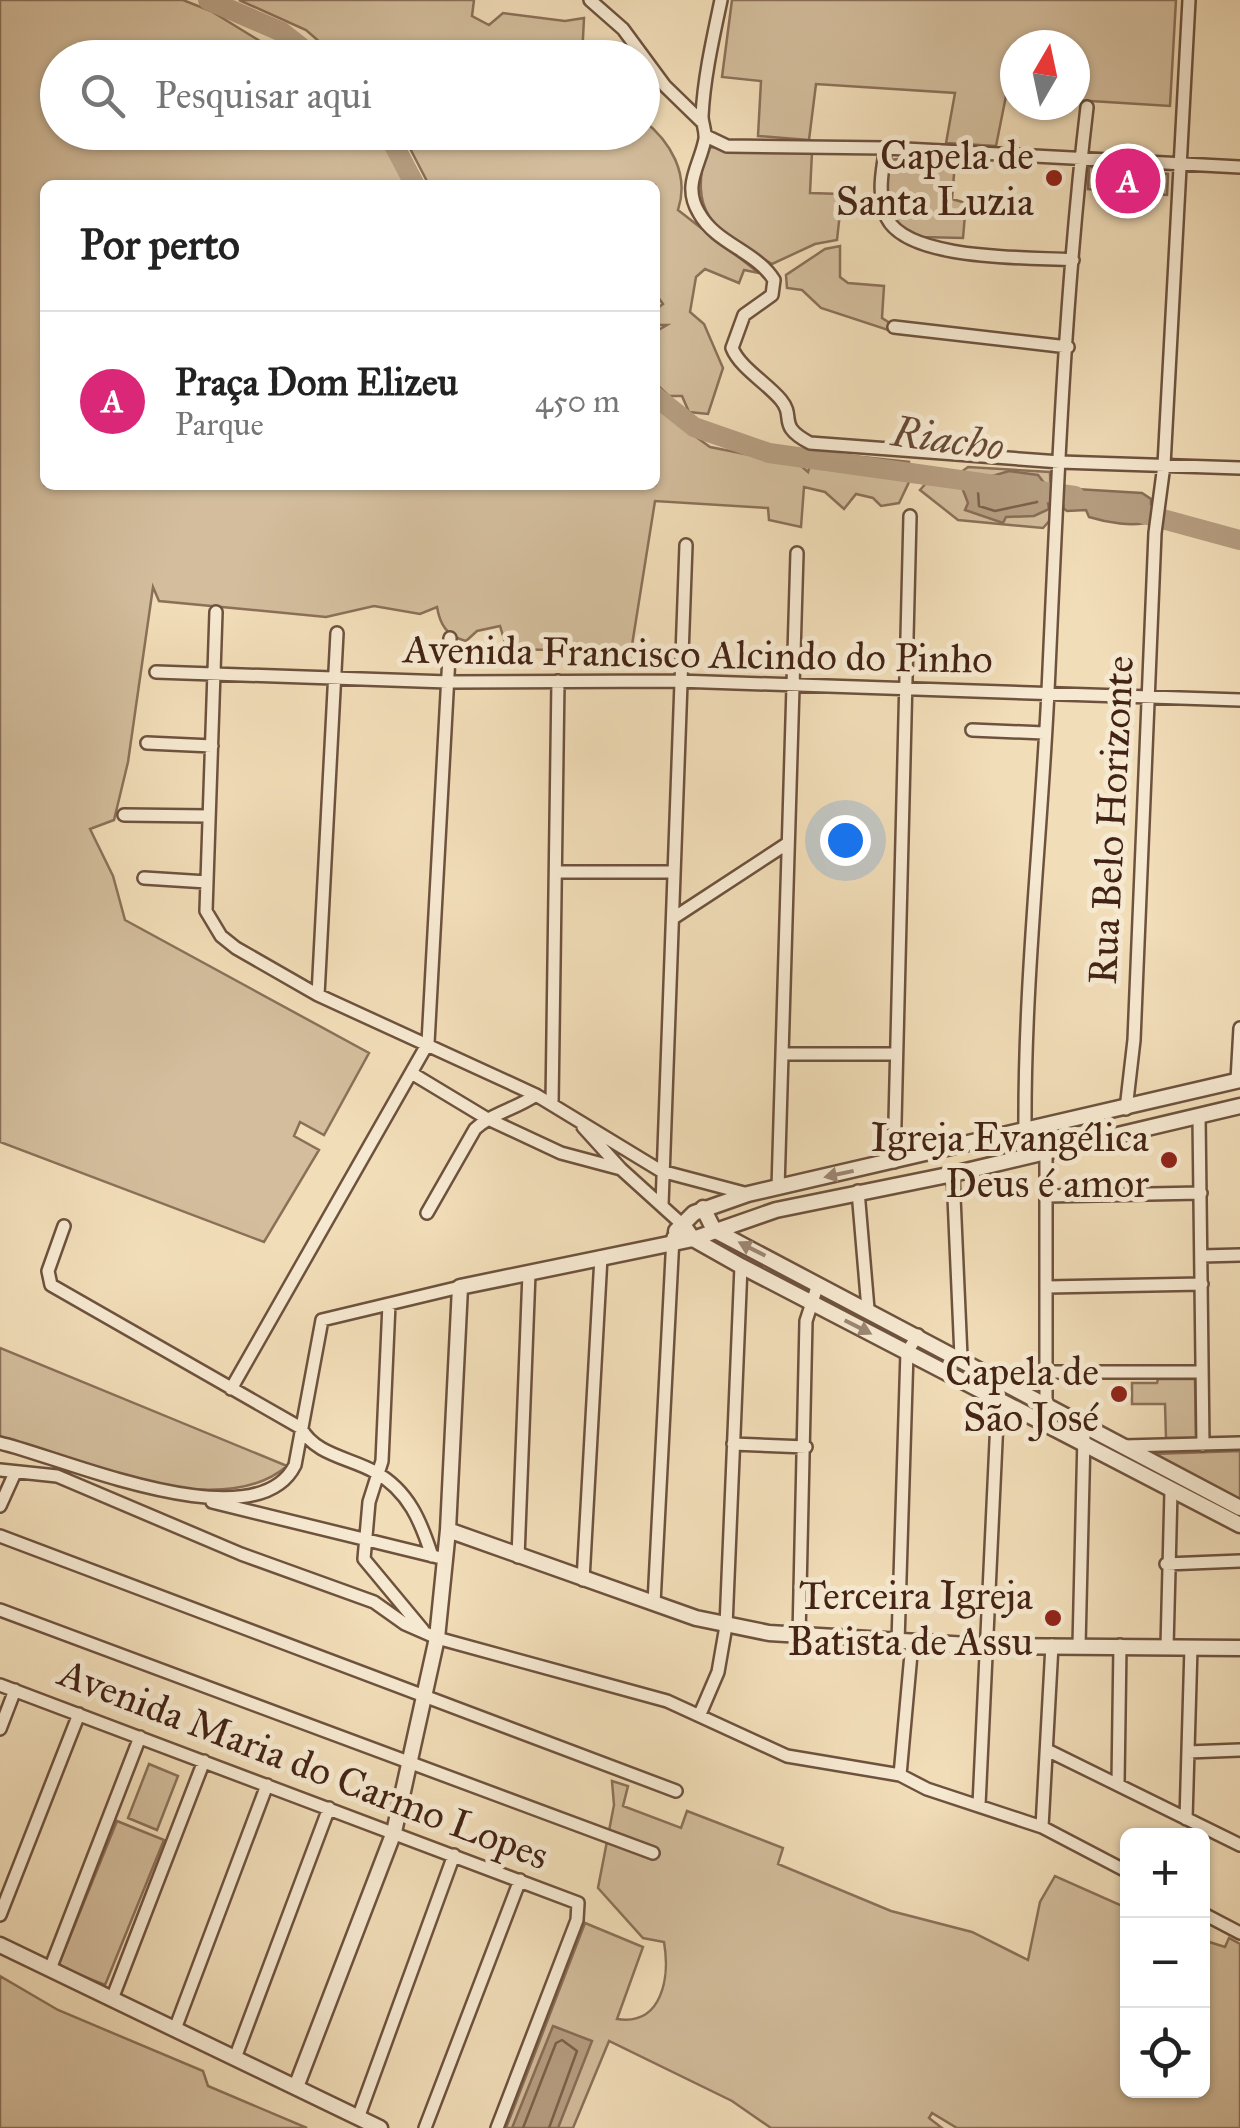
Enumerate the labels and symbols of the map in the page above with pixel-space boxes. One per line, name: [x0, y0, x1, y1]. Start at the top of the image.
north arrow: [1000, 30, 1090, 120]
place label: Capela de Santa Luzia: [836, 131, 1034, 226]
pin: A: [1096, 144, 1160, 218]
marker: Capela de Santa Luzia: [1043, 167, 1065, 189]
water label: Riacho: [887, 405, 1007, 473]
street label: Avenida Francisco Alcindo do Pinho: [401, 624, 993, 684]
street label: Rua Belo Horizonte: [1078, 654, 1144, 986]
your location: [820, 815, 871, 866]
place label: Igreja Evangélica Deus é amor: [871, 1113, 1149, 1208]
marker: Igreja Evangélica Deus é amor: [1158, 1149, 1180, 1171]
one-way arrow: [823, 1167, 854, 1183]
one-way arrow: [738, 1241, 766, 1258]
one-way arrow: [844, 1318, 873, 1335]
place label: Capela de São José: [945, 1347, 1099, 1442]
marker: Capela de São José: [1108, 1383, 1130, 1405]
place label: Terceira Igreja Batista de Assu: [787, 1571, 1033, 1666]
marker: Terceira Igreja Batista de Assu: [1042, 1607, 1064, 1629]
street label: Avenida Maria do Carmo Lopes: [50, 1647, 556, 1880]

